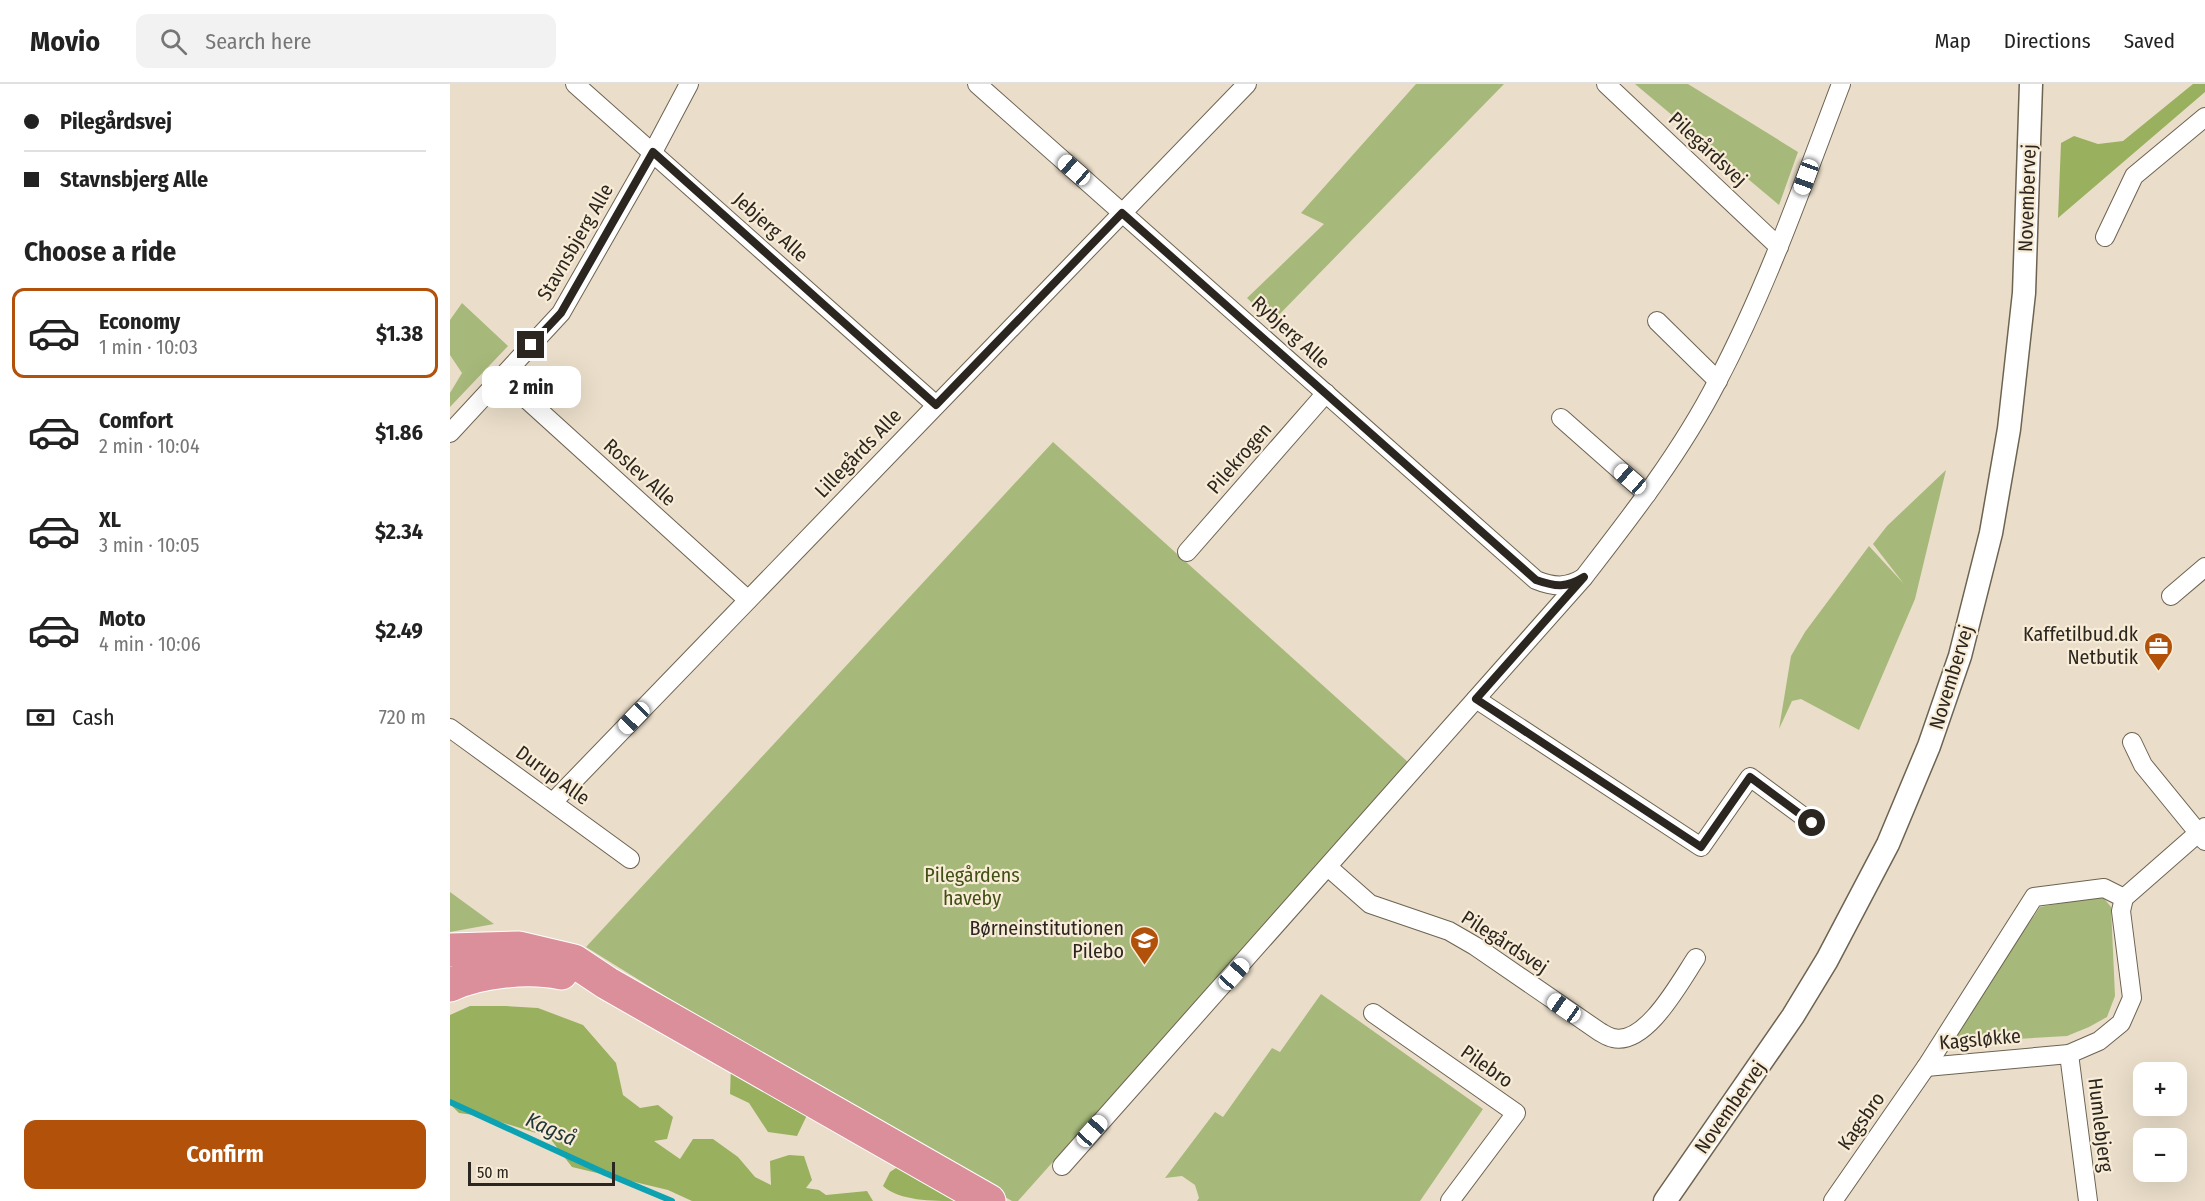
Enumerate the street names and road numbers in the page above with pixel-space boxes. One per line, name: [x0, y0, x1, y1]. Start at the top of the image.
street label: Pilegårdsvej: [1664, 107, 1752, 191]
street label: Novembervej: [2013, 144, 2041, 252]
street label: Stavnsbjerg Alle: [532, 179, 618, 305]
street label: Jebjerg Alle: [729, 187, 813, 267]
street label: Rybjerg Alle: [1247, 291, 1335, 373]
street label: Lillegårds Alle: [810, 404, 906, 502]
street label: Pilekrogen: [1202, 418, 1276, 498]
street label: Roslev Alle: [599, 433, 681, 511]
street label: Novembervej: [1924, 622, 1978, 732]
street label: Durup Alle: [511, 740, 595, 810]
street label: Pilegårdsvej: [1457, 905, 1553, 979]
street label: Kagsløkke: [1938, 1023, 2022, 1055]
street label: Pilebro: [1456, 1039, 1518, 1093]
street label: Novembervej: [1689, 1056, 1771, 1158]
street label: Humlebjerg: [2083, 1077, 2119, 1174]
street label: Kagsbro: [1832, 1087, 1890, 1155]

